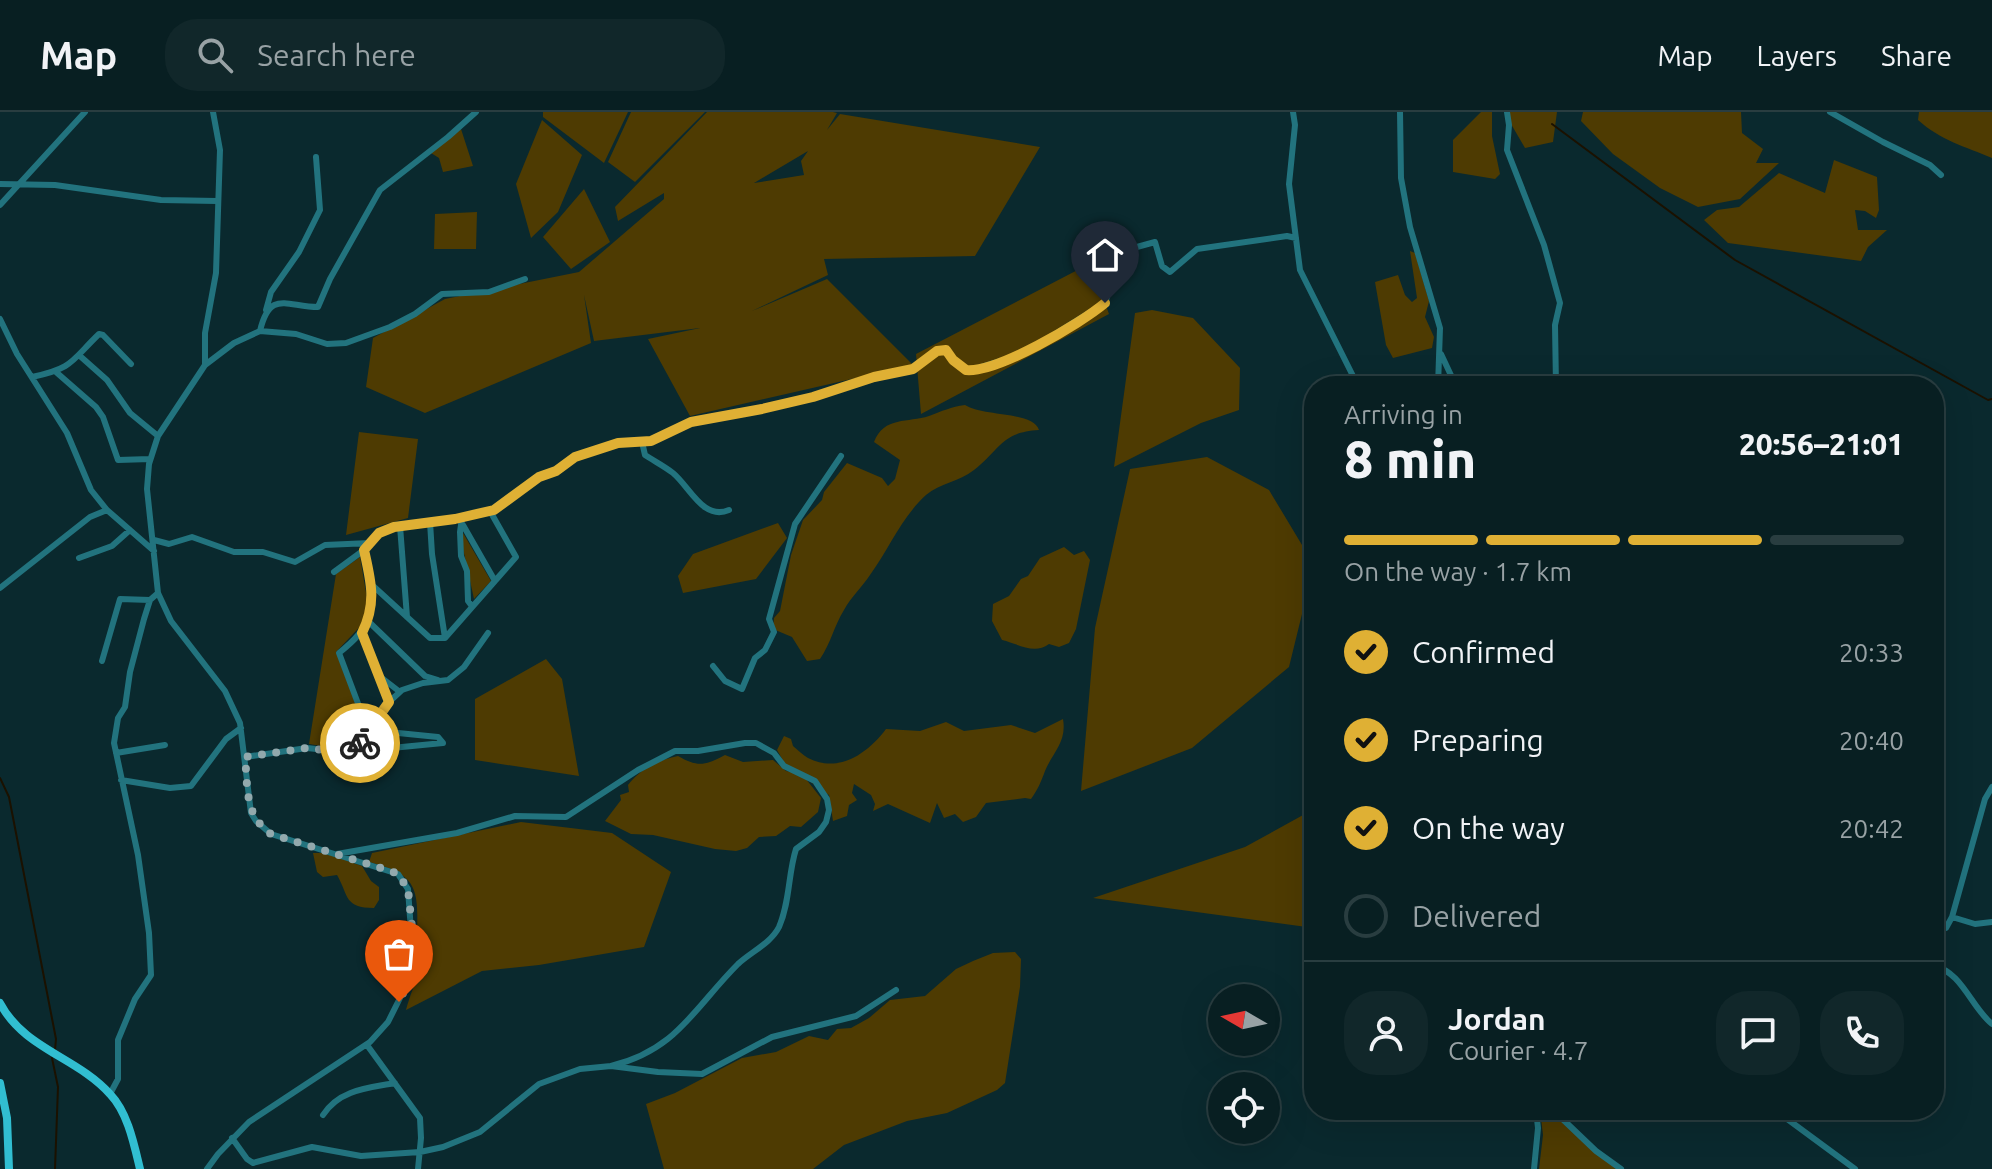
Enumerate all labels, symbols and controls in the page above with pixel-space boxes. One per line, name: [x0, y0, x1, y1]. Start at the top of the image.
search box: [165, 19, 725, 91]
icon: search: [193, 33, 237, 77]
text: Map: [40, 34, 117, 76]
text: Search here: [257, 38, 416, 72]
text: Map: [1657, 40, 1713, 71]
text: Layers: [1757, 40, 1837, 71]
text: Share: [1881, 40, 1952, 71]
pin: [1071, 221, 1139, 303]
icon: home: [1083, 233, 1127, 277]
text: Arriving in: [1344, 400, 1463, 429]
text: 20:56–21:01: [1739, 427, 1904, 461]
text: 8 min: [1344, 430, 1476, 488]
text: On the way · 1.7 km: [1344, 557, 1572, 586]
icon: check: [1344, 630, 1388, 674]
text: Confirmed: [1412, 635, 1555, 669]
text: 20:33: [1839, 638, 1904, 667]
courier: [320, 703, 400, 783]
icon: check: [1344, 718, 1388, 762]
icon: bike: [338, 721, 382, 765]
text: Preparing: [1412, 723, 1544, 757]
text: 20:40: [1839, 726, 1904, 755]
icon: check: [1344, 806, 1388, 850]
text: On the way: [1412, 811, 1565, 845]
text: 20:42: [1839, 814, 1904, 843]
text: Delivered: [1412, 899, 1541, 933]
pin: [365, 920, 433, 1002]
icon: bag: [377, 932, 421, 976]
north arrow: [1208, 984, 1280, 1056]
map controls: [1208, 984, 1280, 1144]
button: person: [1344, 991, 1428, 1075]
button: chat: [1716, 991, 1800, 1075]
button: phone: [1820, 991, 1904, 1075]
text: Jordan: [1448, 1002, 1546, 1036]
text: Courier · 4.7: [1448, 1036, 1588, 1065]
button: locate: [1208, 1072, 1280, 1144]

